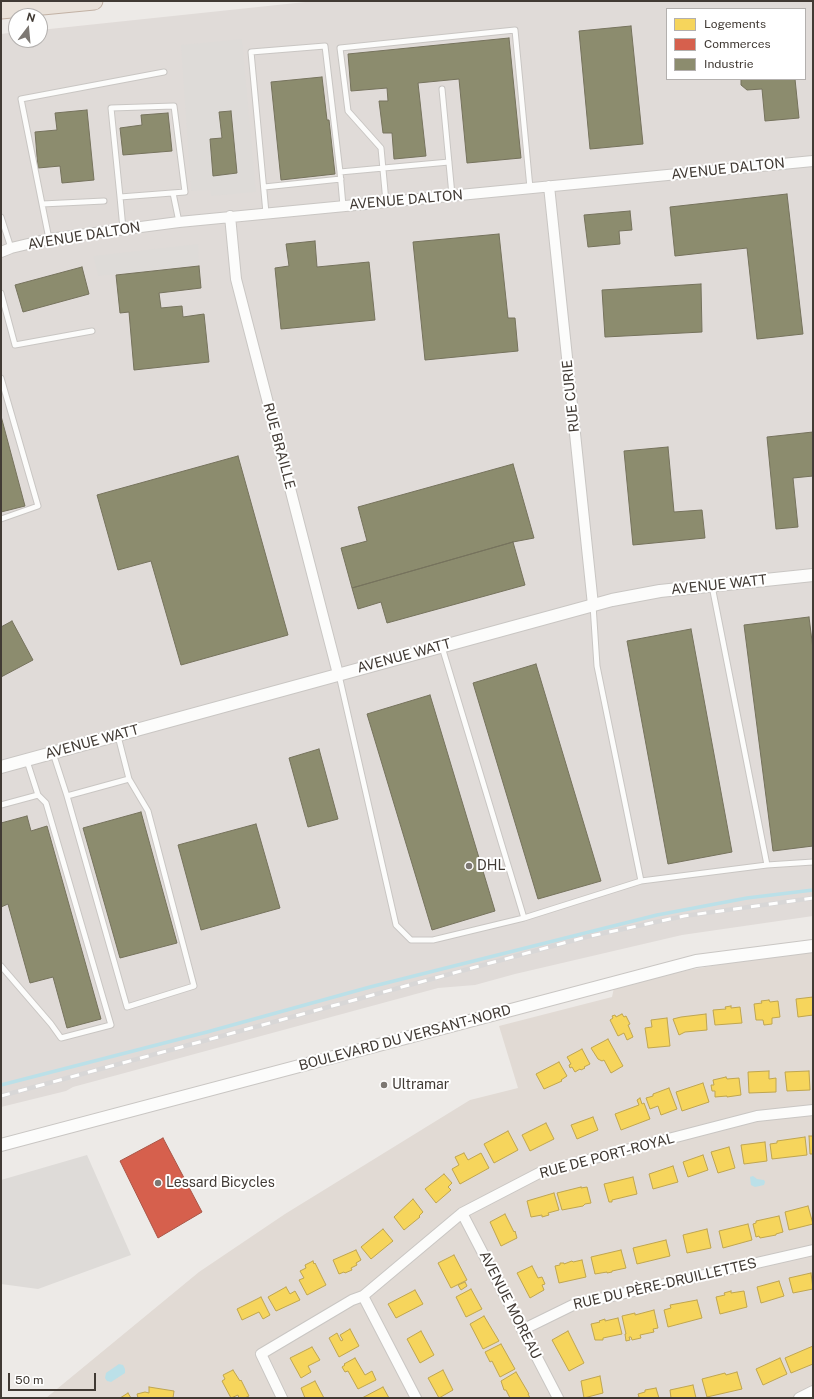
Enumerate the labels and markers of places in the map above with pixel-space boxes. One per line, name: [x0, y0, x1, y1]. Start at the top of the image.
place label: DHL: [477, 858, 506, 874]
marker: DHL: [464, 861, 474, 871]
place label: Ultramar: [392, 1077, 449, 1093]
marker: Ultramar: [379, 1080, 389, 1090]
place label: Lessard Bicycles: [166, 1175, 275, 1191]
marker: Lessard Bicycles: [153, 1178, 163, 1188]

